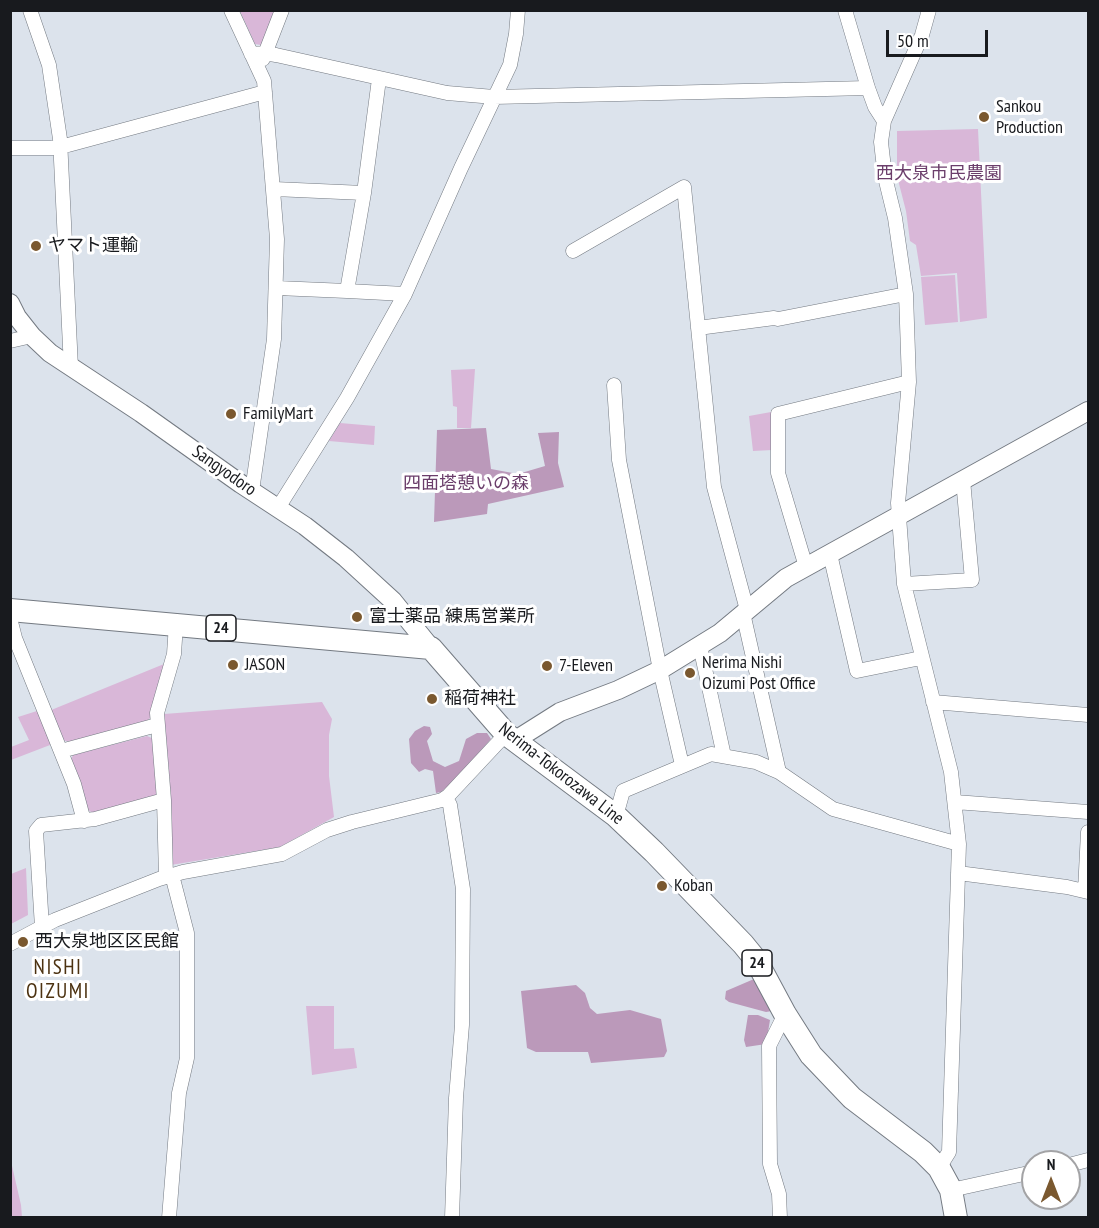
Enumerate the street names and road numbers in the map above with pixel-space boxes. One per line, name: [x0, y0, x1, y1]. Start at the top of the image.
street label: Sangyodoro: [188, 441, 260, 501]
road number: 24: [206, 615, 236, 641]
street label: Nerima-Tokorozawa Line: [494, 718, 628, 830]
road number: 24: [742, 950, 772, 976]

